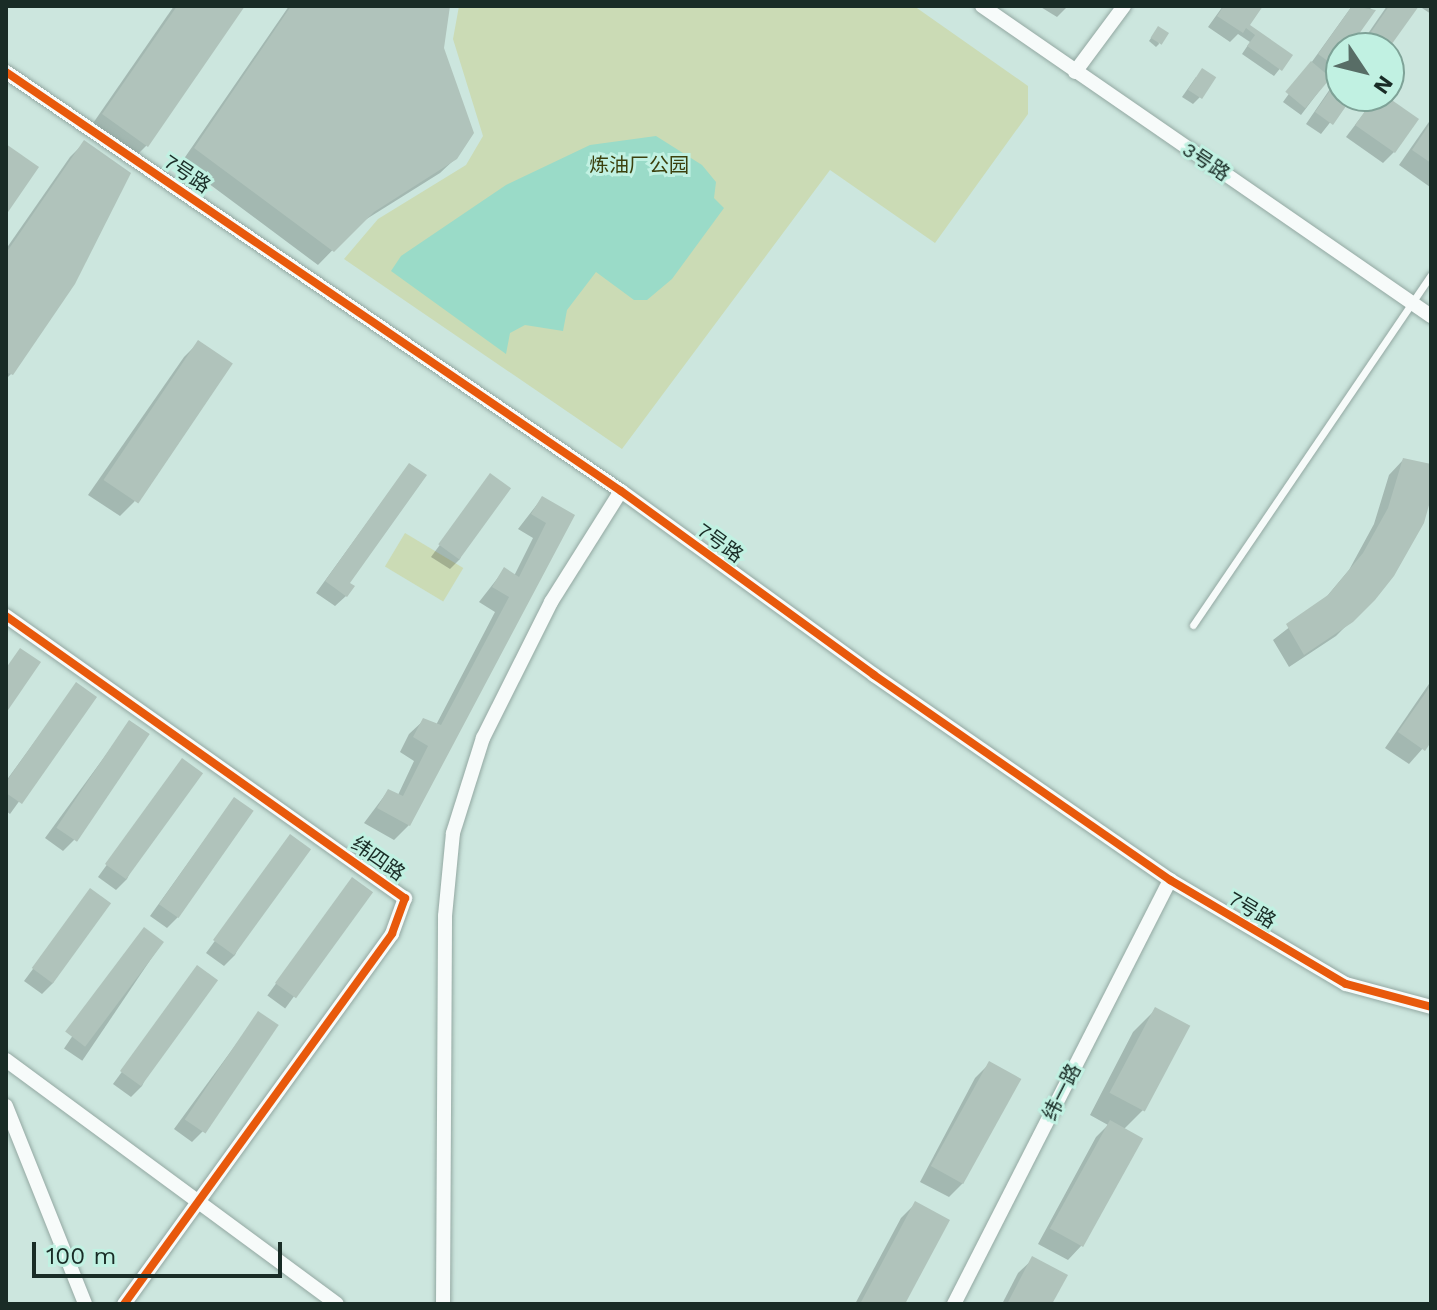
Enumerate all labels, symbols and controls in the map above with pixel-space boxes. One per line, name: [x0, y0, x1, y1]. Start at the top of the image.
north arrow: [1325, 32, 1405, 112]
text: N: [1369, 71, 1398, 99]
street label: 3号路: [1178, 138, 1234, 186]
street label: 7号路: [159, 150, 215, 198]
park label: 炼油厂公园: [589, 153, 689, 177]
street label: 7号路: [692, 518, 748, 568]
street label: 纬四路: [347, 832, 409, 886]
street label: 7号路: [1224, 887, 1280, 933]
street label: 纬一路: [1038, 1060, 1086, 1124]
scale bar: [36, 1226, 286, 1276]
text: 100 m: [46, 1242, 116, 1270]

